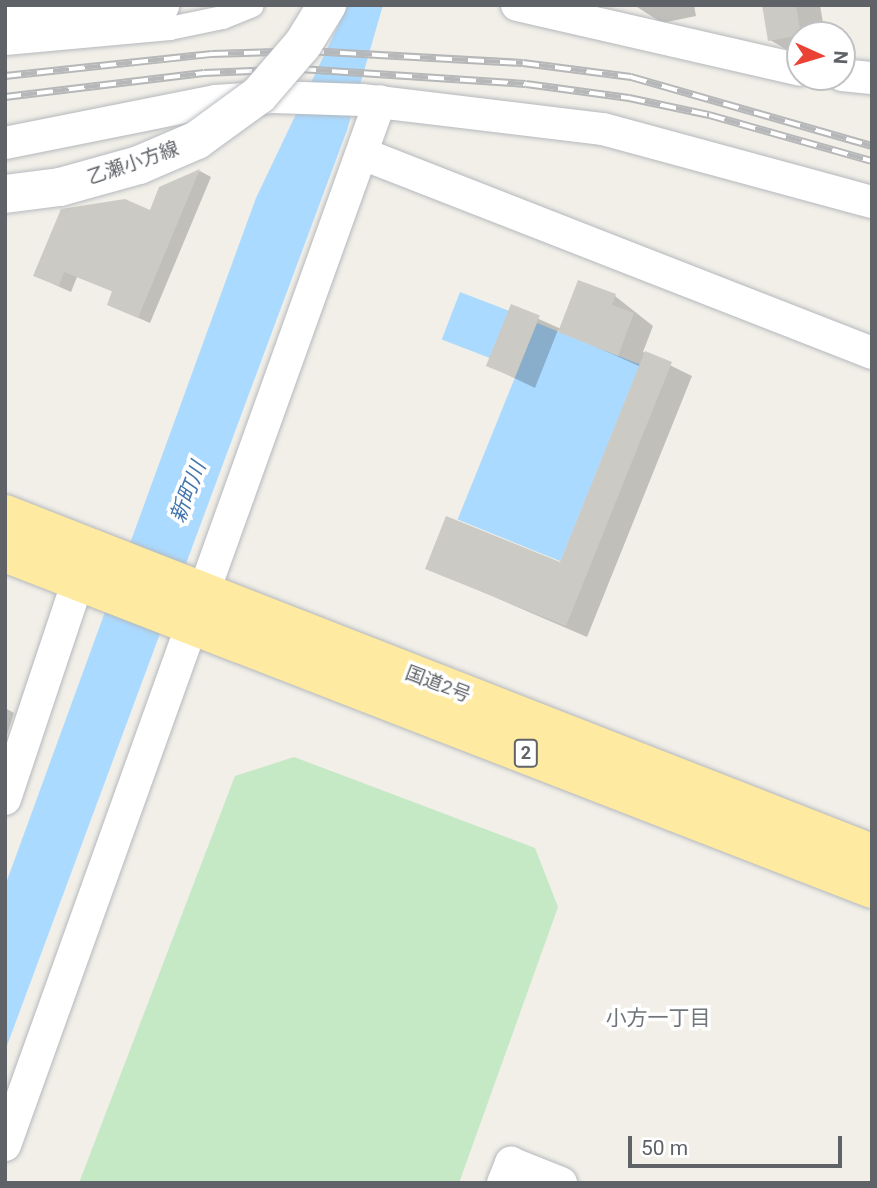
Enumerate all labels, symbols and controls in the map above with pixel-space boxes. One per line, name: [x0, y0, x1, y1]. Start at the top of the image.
north arrow: [786, 21, 856, 91]
text: N: [829, 50, 852, 65]
street label: 乙瀬小方線: [84, 137, 182, 189]
water label: 新町川: [165, 458, 211, 526]
street label: 国道2号: [402, 661, 474, 707]
road number: 2: [514, 738, 538, 768]
district label: 小方一丁目: [606, 1005, 710, 1031]
scale bar: [632, 1122, 846, 1166]
text: 50 m: [641, 1136, 688, 1160]

